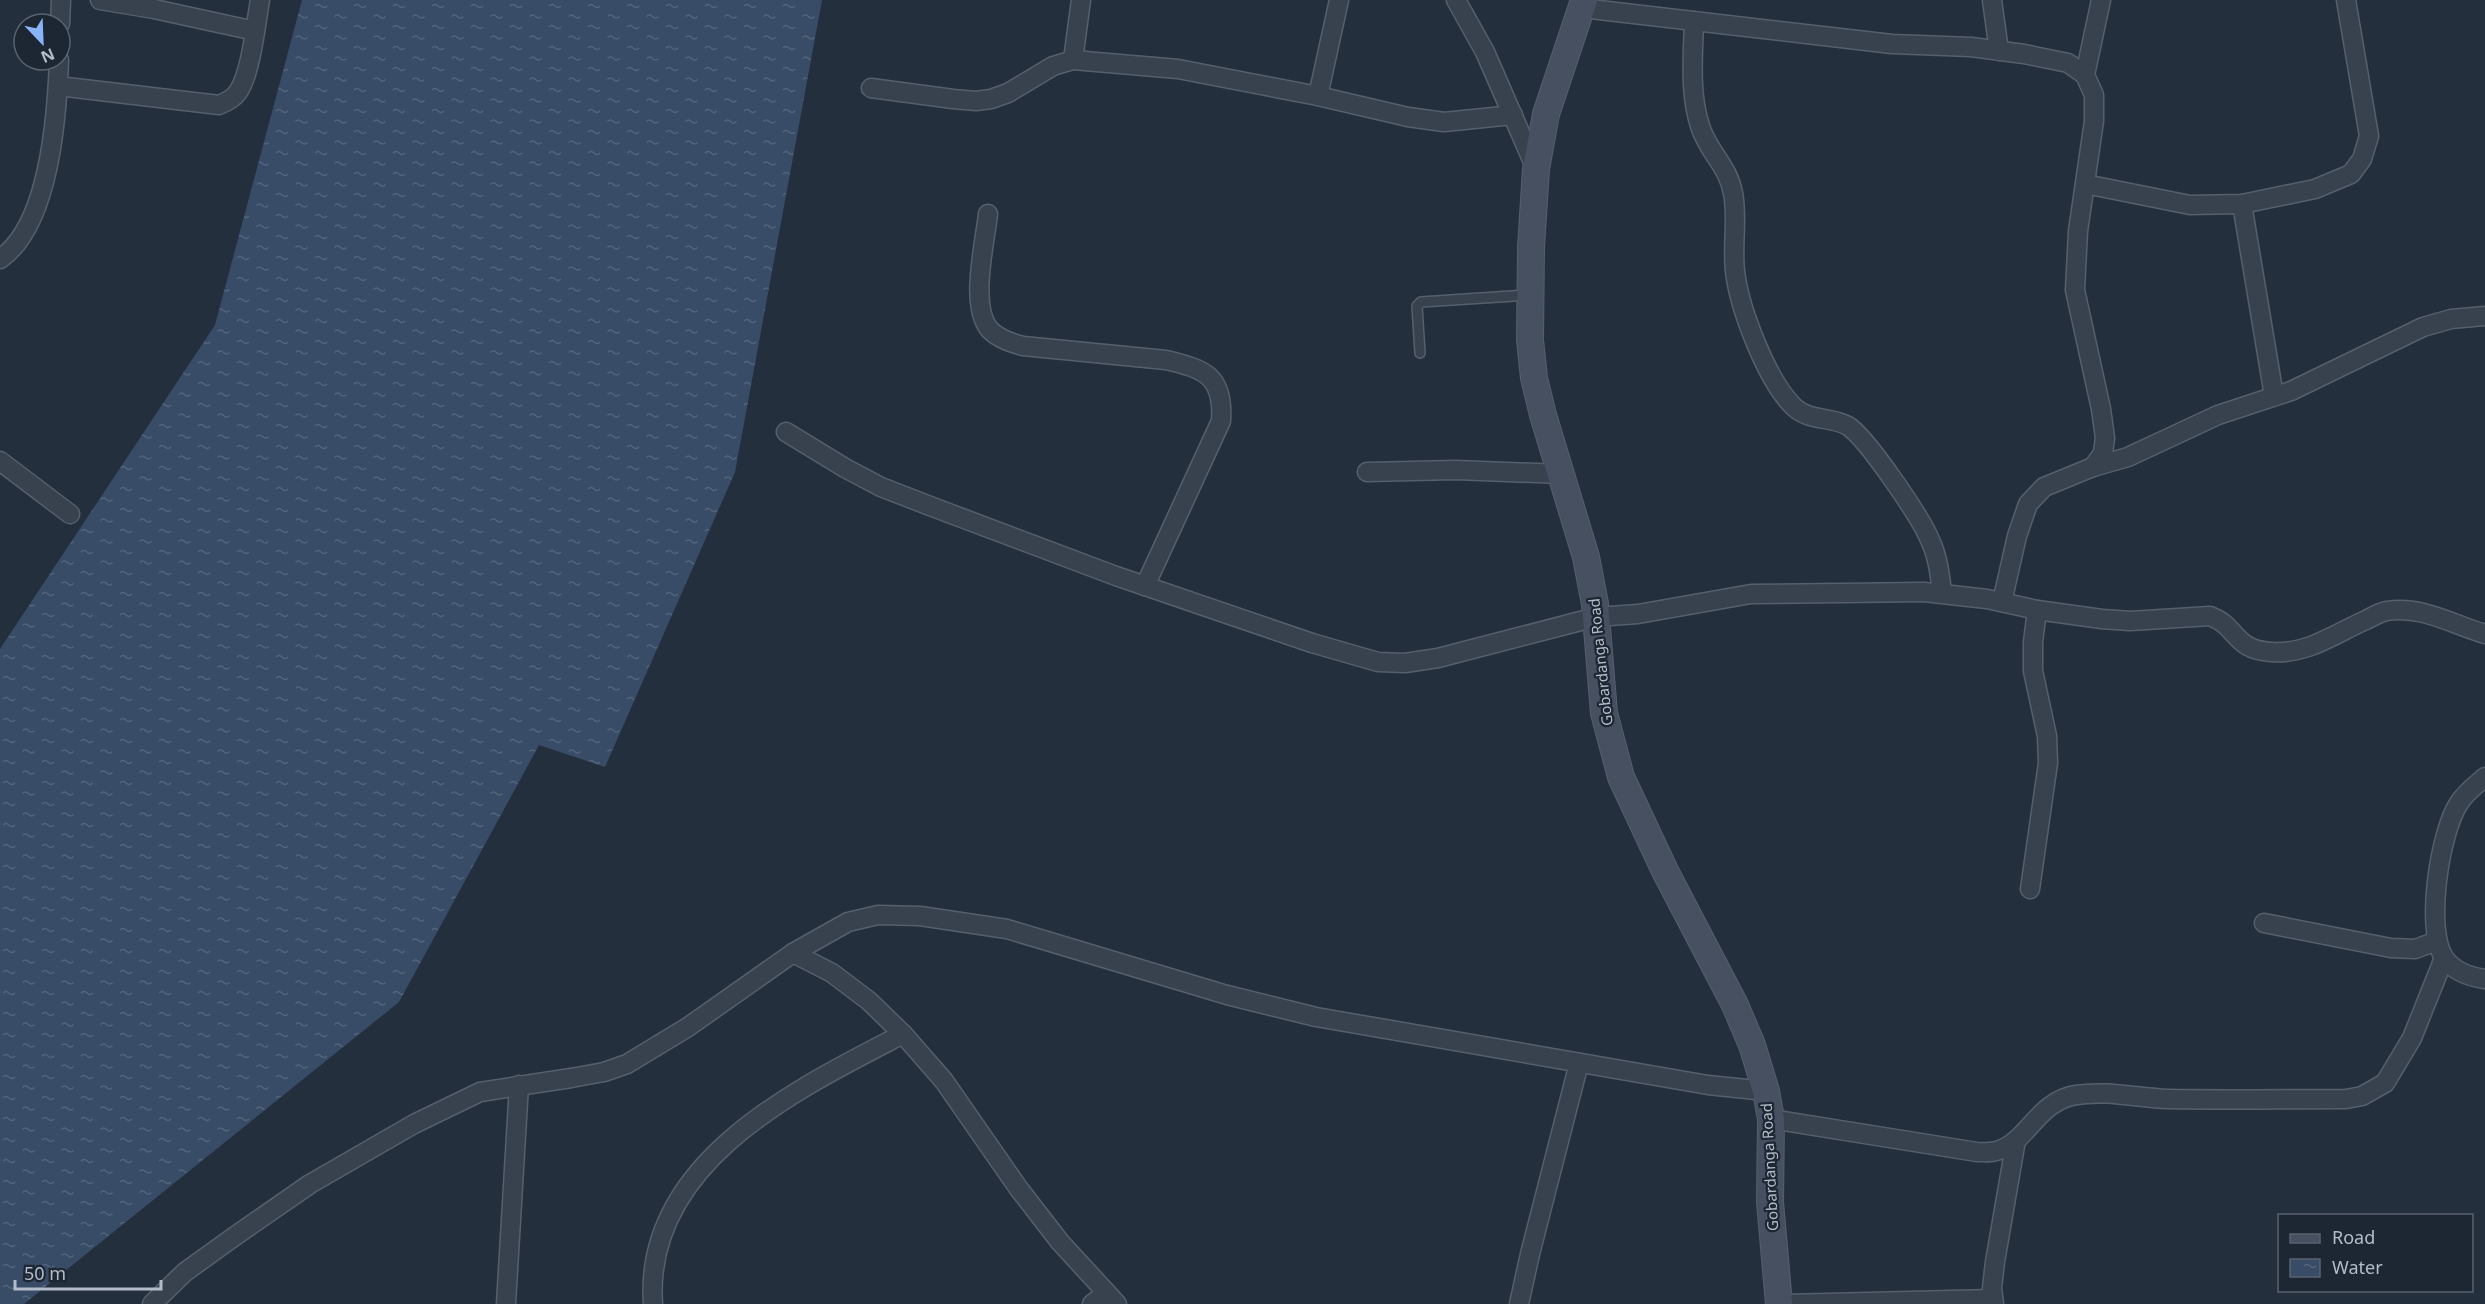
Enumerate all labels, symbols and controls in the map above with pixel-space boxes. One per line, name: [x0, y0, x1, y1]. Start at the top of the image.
north arrow: [12, 12, 72, 72]
text: N: [38, 43, 58, 68]
street label: Gobardanga Road: [1583, 597, 1617, 727]
street label: Gobardanga Road: [1756, 1103, 1782, 1232]
legend: [2278, 1214, 2473, 1292]
text: Road: [2332, 1225, 2375, 1249]
scale bar: [15, 1253, 160, 1291]
text: Water: [2332, 1255, 2383, 1279]
text: 50 m: [24, 1261, 66, 1285]

